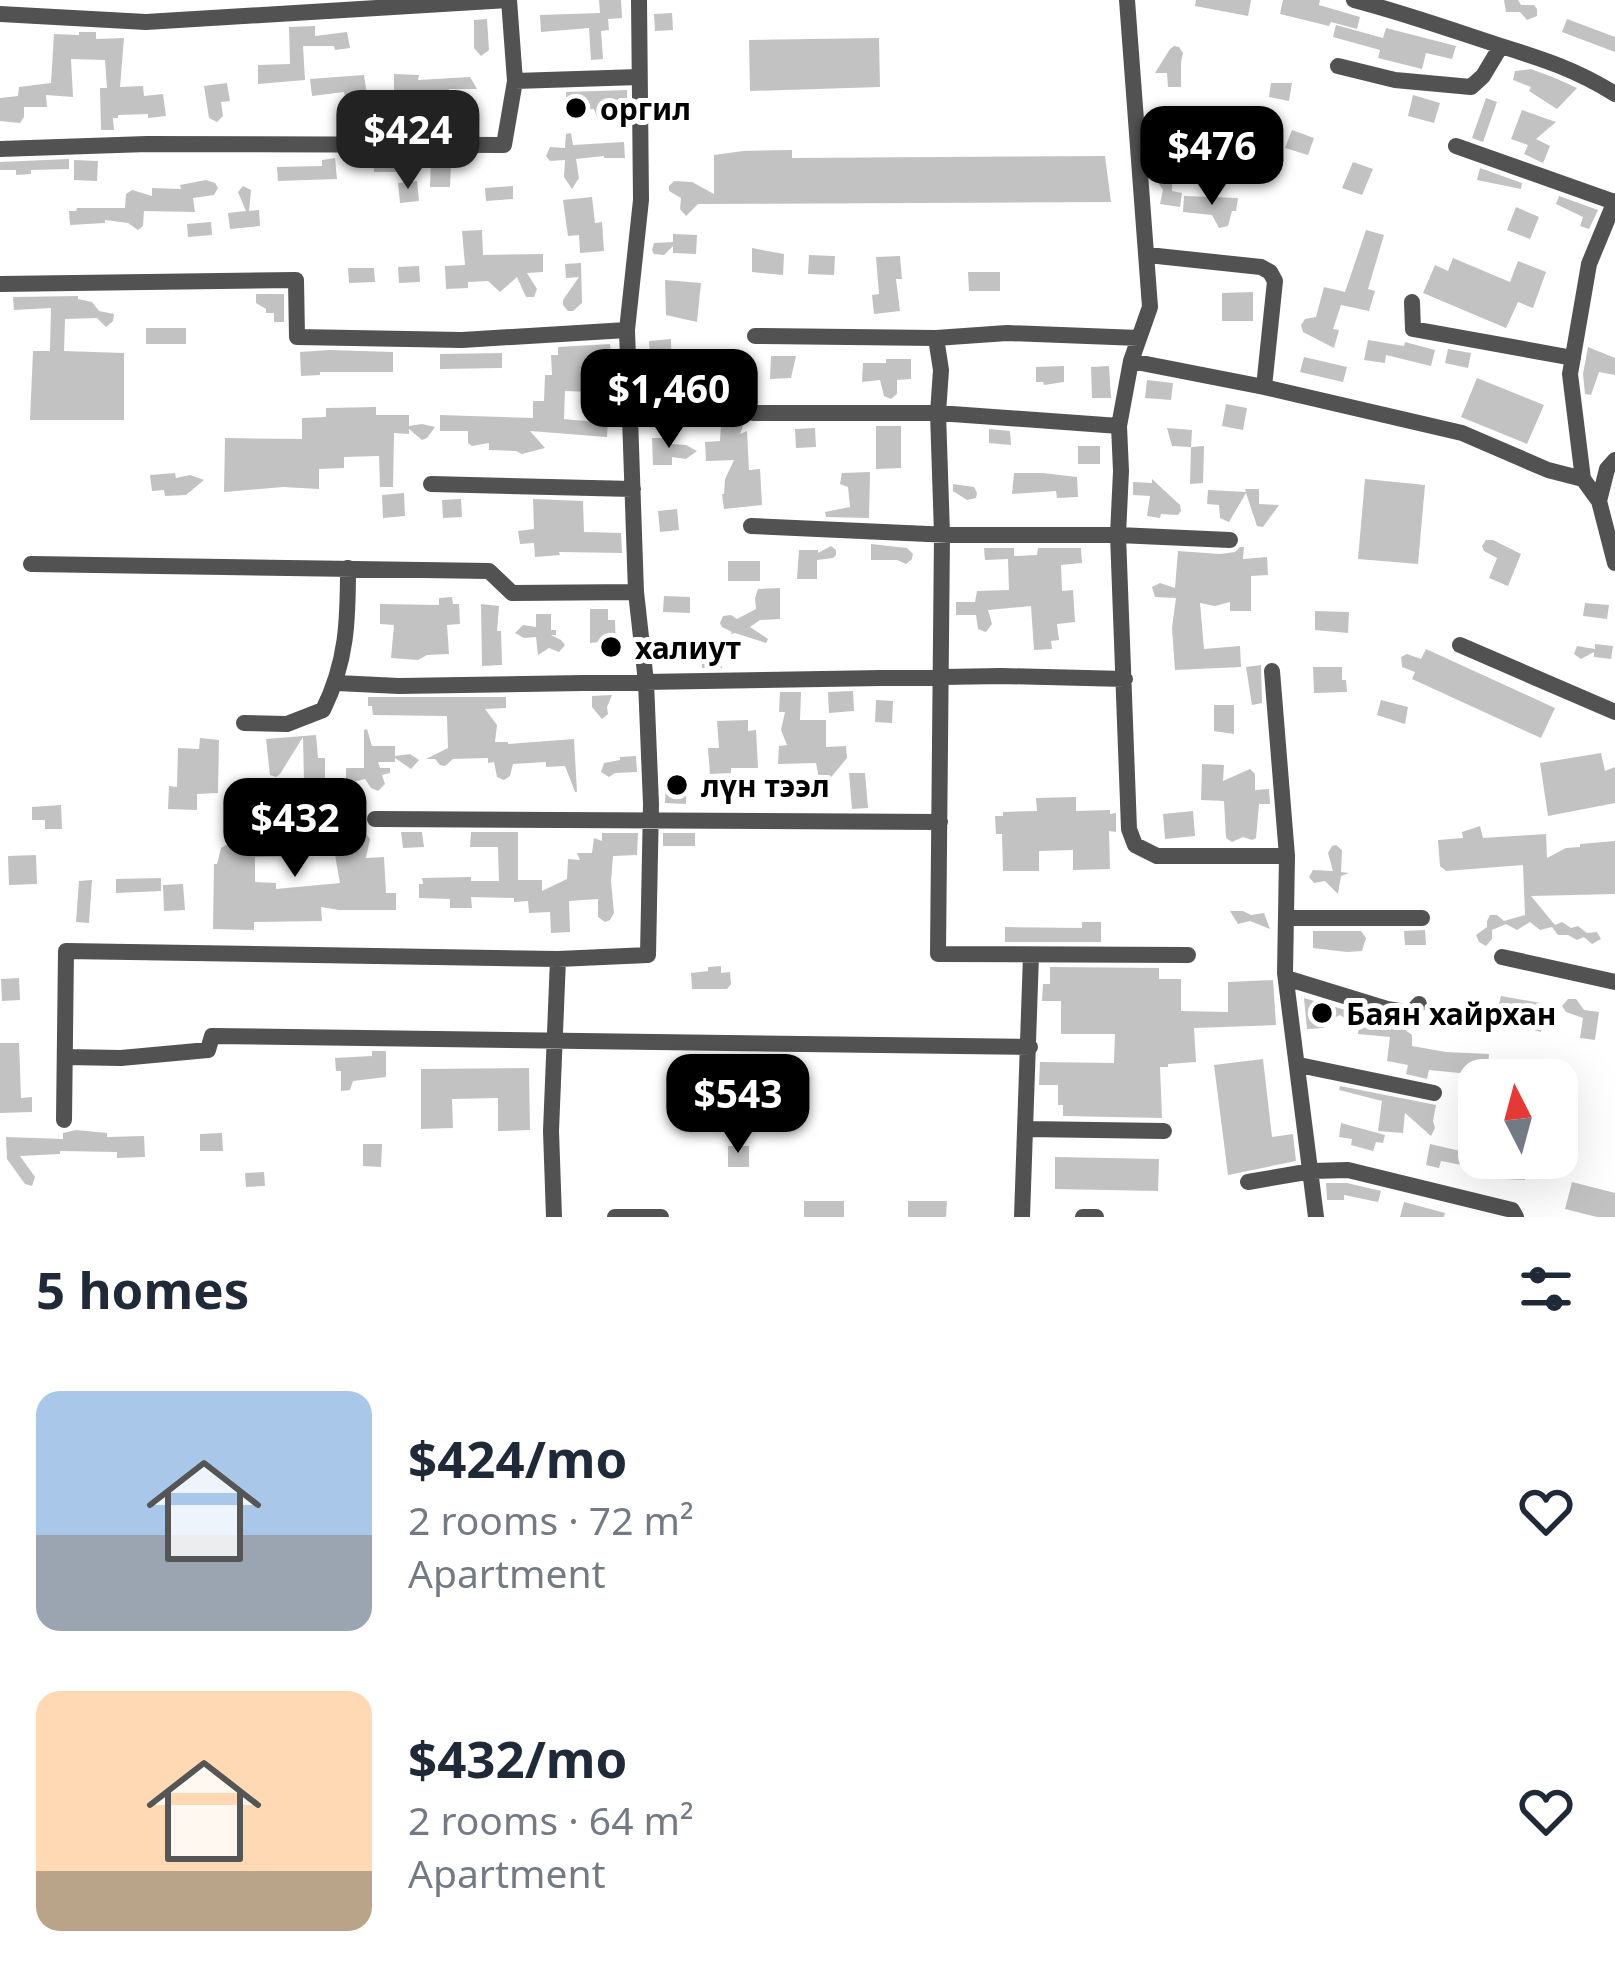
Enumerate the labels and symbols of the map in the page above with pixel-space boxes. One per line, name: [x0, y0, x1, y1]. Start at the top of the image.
place label: оргил: [600, 88, 691, 129]
pin: $424: [337, 90, 479, 192]
marker: оргил: [563, 95, 589, 121]
pin: $476: [1141, 106, 1283, 208]
pin: $1,460: [571, 349, 767, 451]
place label: халиут: [635, 627, 741, 668]
marker: халиут: [598, 634, 624, 660]
place label: лүн тээл: [701, 765, 830, 806]
marker: лүн тээл: [664, 772, 690, 798]
pin: $432: [224, 778, 366, 880]
place label: Баян хайрхан: [1346, 993, 1557, 1034]
marker: Баян хайрхан: [1309, 1000, 1335, 1026]
pin: $543: [667, 1054, 809, 1156]
north arrow: [1458, 1059, 1578, 1179]

